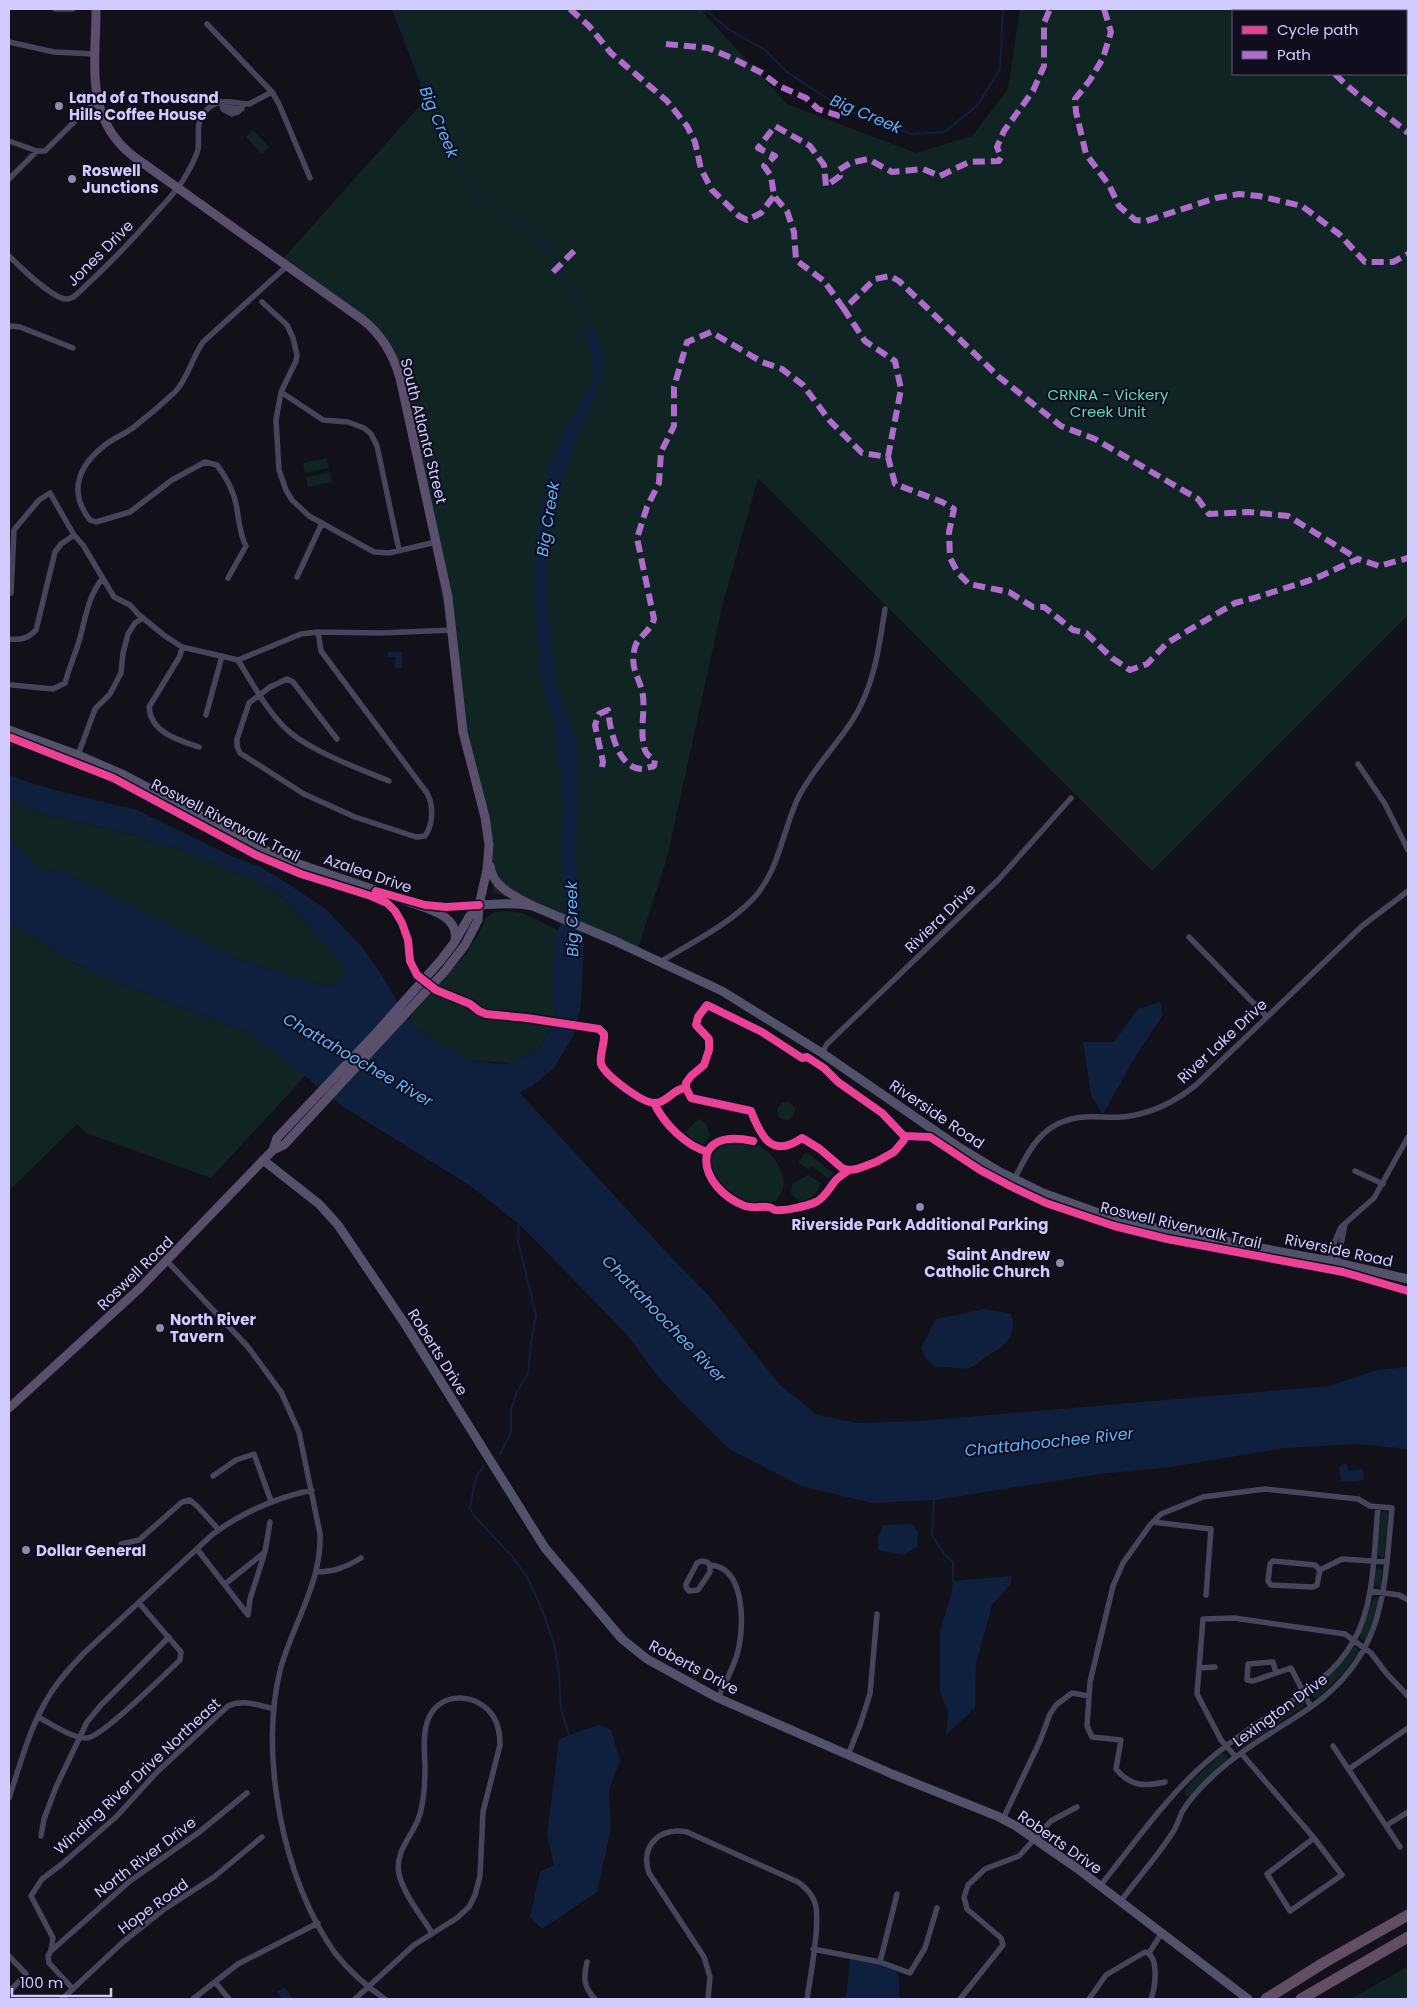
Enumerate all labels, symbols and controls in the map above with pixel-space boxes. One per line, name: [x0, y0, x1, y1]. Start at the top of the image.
legend: [1232, 10, 1407, 75]
text: Cycle path: [1277, 19, 1358, 40]
text: Path: [1277, 44, 1311, 65]
water label: Big Creek: [414, 83, 465, 162]
place label: Land of a Thousand Hills Coffee House: [69, 87, 219, 125]
water label: Big Creek: [827, 89, 906, 140]
marker: Land of a Thousand Hills Coffee House: [53, 100, 65, 112]
place label: Roswell Junctions: [82, 160, 159, 198]
marker: Roswell Junctions: [66, 173, 78, 185]
street label: Jones Drive: [62, 215, 138, 291]
street label: South Atlanta Street: [396, 356, 452, 506]
park label: CRNRA - Vickery Creek Unit: [1048, 384, 1169, 422]
water label: Big Creek: [531, 479, 565, 558]
street label: Roswell Riverwalk Trail: [148, 773, 304, 867]
street label: Azalea Drive: [321, 848, 415, 898]
street label: Riviera Drive: [900, 879, 980, 957]
water label: Big Creek: [560, 880, 584, 957]
street label: River Lake Drive: [1173, 994, 1271, 1088]
water label: Chattahoochee River: [279, 1008, 438, 1113]
street label: Riverside Road: [885, 1075, 989, 1153]
street label: Roswell Riverwalk Trail: [1098, 1196, 1264, 1254]
marker: Riverside Park Additional Parking: [914, 1201, 926, 1213]
place label: Riverside Park Additional Parking: [792, 1214, 1048, 1235]
street label: Riverside Road: [1283, 1228, 1395, 1272]
street label: Roswell Road: [92, 1231, 178, 1315]
place label: Saint Andrew Catholic Church: [924, 1244, 1050, 1282]
water label: Chattahoochee River: [597, 1250, 732, 1389]
marker: Saint Andrew Catholic Church: [1054, 1257, 1066, 1269]
street label: Roberts Drive: [403, 1305, 473, 1399]
place label: North River Tavern: [170, 1309, 256, 1347]
marker: North River Tavern: [154, 1322, 166, 1334]
water label: Chattahoochee River: [963, 1422, 1136, 1462]
place label: Dollar General: [36, 1540, 146, 1561]
marker: Dollar General: [20, 1544, 32, 1556]
street label: Roberts Drive: [646, 1635, 742, 1699]
street label: Lexington Drive: [1228, 1668, 1332, 1752]
street label: Winding River Drive Northeast: [49, 1693, 225, 1859]
street label: Roberts Drive: [1014, 1805, 1106, 1879]
street label: North River Drive: [90, 1812, 200, 1902]
street label: Hope Road: [113, 1873, 193, 1939]
scale bar: [12, 1966, 111, 1998]
text: 100 m: [20, 1972, 63, 1993]

